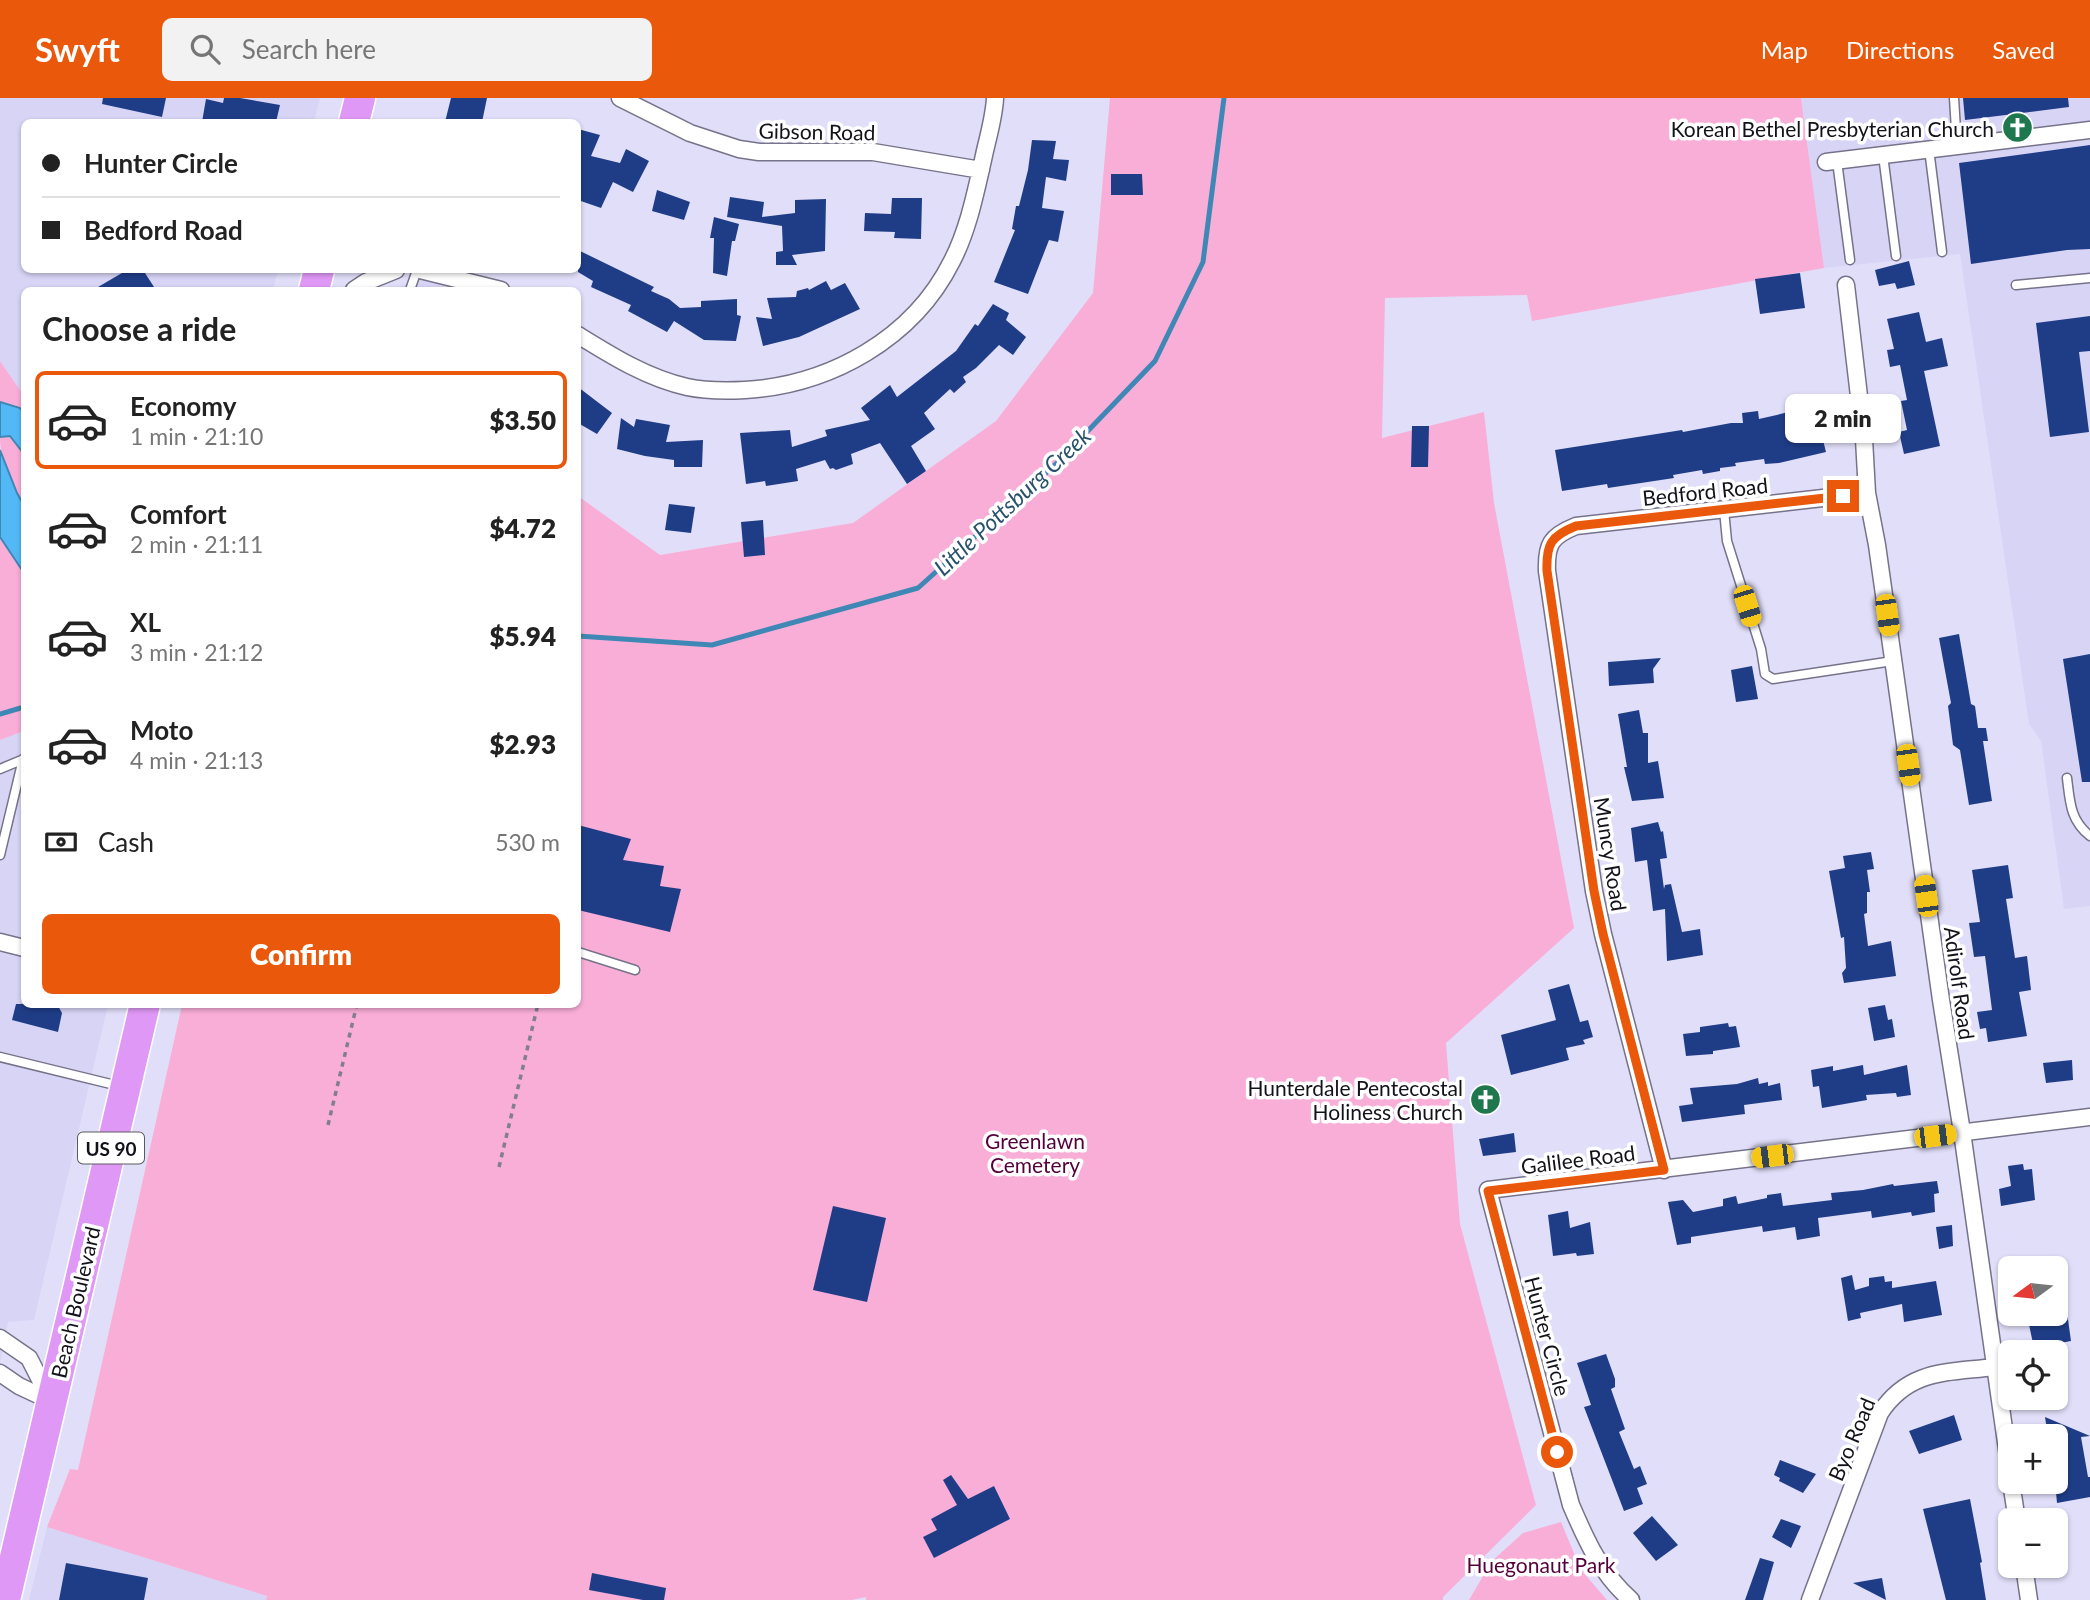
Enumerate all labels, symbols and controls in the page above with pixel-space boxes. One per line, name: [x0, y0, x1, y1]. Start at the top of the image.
search box: [162, 18, 652, 81]
text: Swyft: [35, 29, 120, 69]
icon: search: [186, 30, 224, 68]
text: Search here: [242, 33, 376, 65]
text: Map: [1761, 35, 1808, 64]
text: Directions: [1846, 35, 1954, 64]
text: Saved: [1992, 35, 2055, 64]
church icon: Korean Bethel Presbyterian Church: [2000, 111, 2034, 145]
place label: Korean Bethel Presbyterian Church: [1671, 116, 1994, 141]
street label: Gibson Road: [758, 117, 876, 145]
text: Hunter Circle: [84, 147, 238, 179]
text: Bedford Road: [84, 214, 243, 246]
text: Choose a ride: [42, 309, 236, 348]
icon: car: [46, 389, 109, 452]
text: Economy: [130, 390, 236, 422]
callout: 2 min: [1785, 394, 1901, 444]
text: $3.50: [489, 404, 556, 436]
text: 2 min: [1814, 404, 1872, 432]
water label: Little Pottsburg Creek: [928, 420, 1097, 581]
text: 1 min · 21:10: [130, 422, 263, 450]
street label: Bedford Road: [1641, 472, 1769, 510]
route end: [1827, 480, 1859, 512]
icon: car: [46, 497, 109, 560]
text: Comfort: [130, 498, 227, 530]
text: $4.72: [489, 512, 556, 544]
text: 2 min · 21:11: [130, 530, 263, 558]
car: [1731, 583, 1764, 629]
car: [1874, 593, 1901, 637]
icon: car: [46, 605, 109, 668]
text: XL: [130, 606, 161, 638]
text: $5.94: [489, 620, 556, 652]
text: 3 min · 21:12: [130, 638, 263, 666]
icon: car: [46, 713, 109, 776]
text: Moto: [130, 714, 193, 746]
text: $2.93: [489, 728, 556, 760]
car: [1895, 743, 1922, 787]
text: 4 min · 21:13: [130, 746, 263, 774]
street label: Muncy Road: [1590, 795, 1632, 913]
icon: cash: [42, 823, 80, 861]
text: Cash: [98, 826, 154, 858]
text: 530 m: [495, 828, 560, 856]
car: [1913, 874, 1940, 918]
button: Confirm: [42, 914, 560, 994]
street label: Adirolf Road: [1940, 925, 1980, 1041]
place label: Hunterdale Pentecostal Holiness Church: [1247, 1075, 1463, 1124]
church icon: Hunterdale Pentecostal Holiness Church: [1469, 1082, 1503, 1116]
car: [1913, 1123, 1958, 1149]
park label: Greenlawn Cemetery: [985, 1128, 1085, 1177]
road number: US 90: [78, 1132, 144, 1164]
street label: Galilee Road: [1520, 1140, 1636, 1178]
car: [1750, 1143, 1795, 1169]
street label: Beach Boulevard: [45, 1224, 105, 1380]
north arrow: [1998, 1256, 2068, 1326]
map controls: [1998, 1256, 2068, 1578]
street label: Hunter Circle: [1520, 1274, 1576, 1398]
button: locate: [1998, 1340, 2068, 1410]
street label: Byo Road: [1822, 1394, 1880, 1484]
button: +: [1998, 1424, 2068, 1494]
route start: [1541, 1436, 1573, 1468]
button: −: [1998, 1508, 2068, 1578]
park label: Huegonaut Park: [1466, 1552, 1616, 1577]

